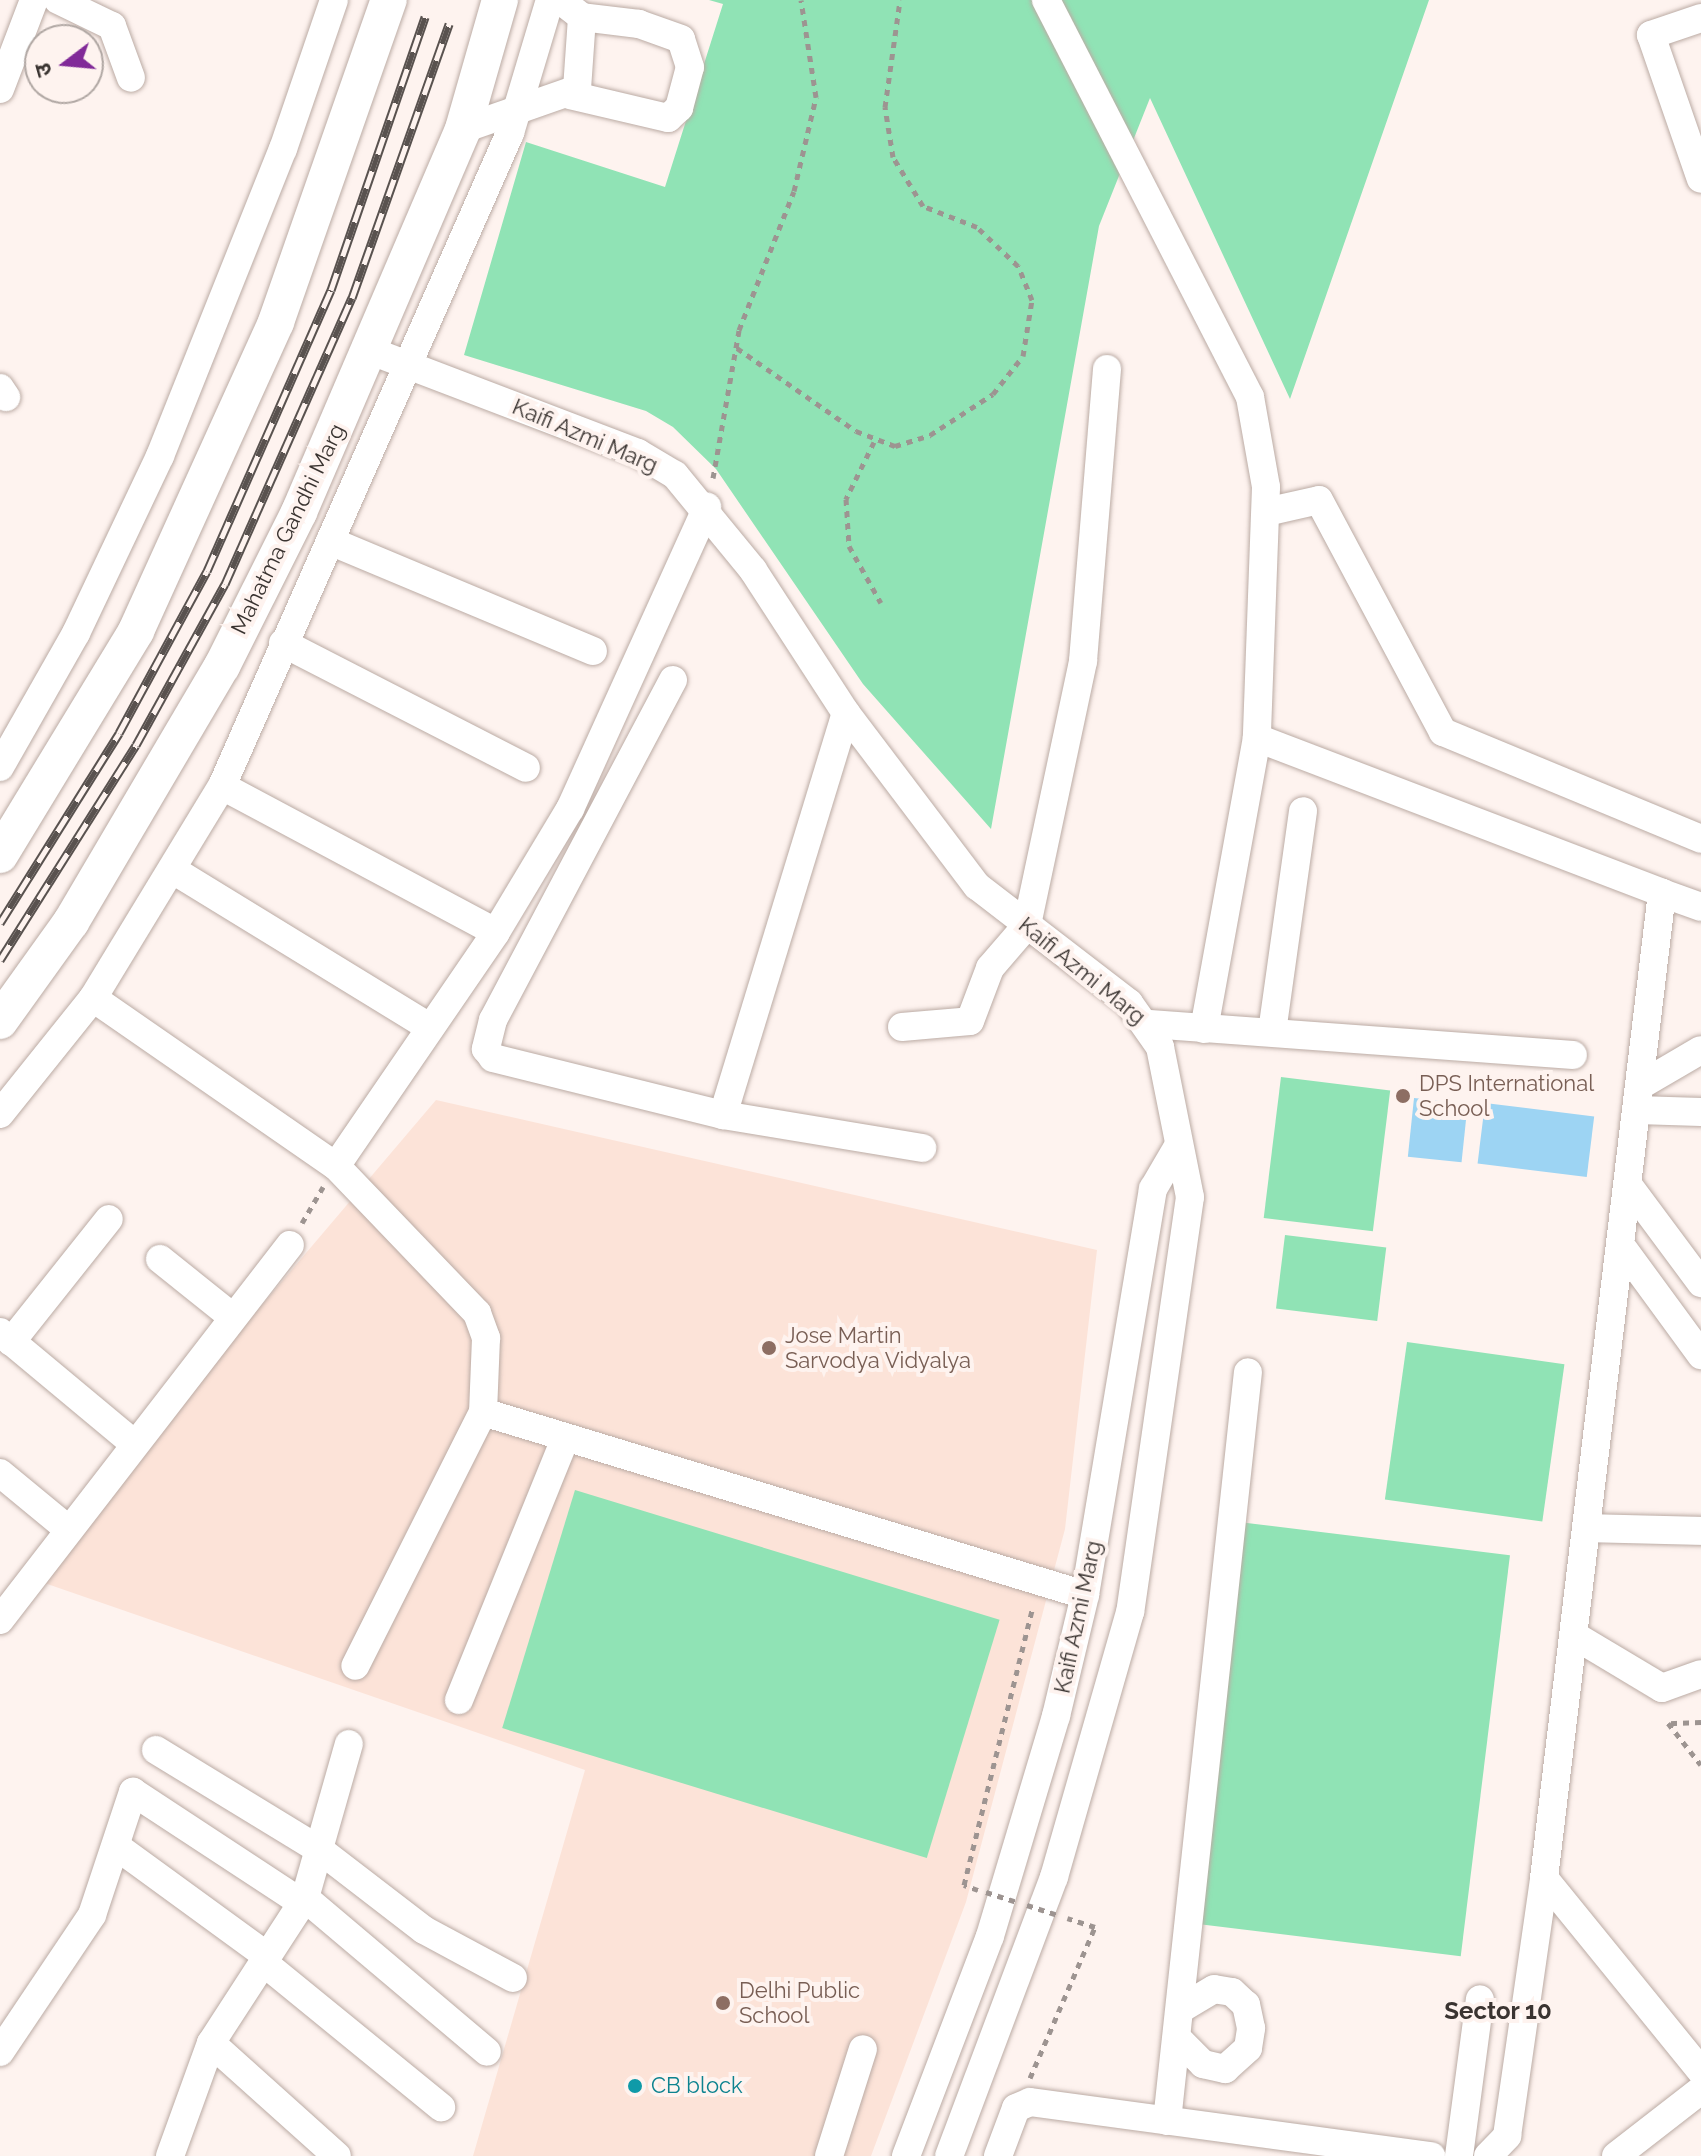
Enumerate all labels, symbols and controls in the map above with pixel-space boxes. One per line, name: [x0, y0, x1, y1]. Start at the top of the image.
north arrow: [24, 24, 104, 104]
text: उ: [29, 60, 57, 80]
street label: Kaifi Azmi Marg: [508, 393, 662, 479]
street label: Mahatma Gandhi Marg: [226, 420, 350, 638]
street label: Kaifi Azmi Marg: [1013, 912, 1151, 1030]
place label: DPS International School: [1419, 1070, 1594, 1122]
marker: DPS International School: [1394, 1087, 1412, 1105]
place label: Jose Martin Sarvodya Vidyalya: [785, 1322, 972, 1374]
marker: Jose Martin Sarvodya Vidyalya: [760, 1339, 778, 1357]
street label: Kaifi Azmi Marg: [1049, 1538, 1107, 1696]
place label: Delhi Public School: [739, 1977, 860, 2028]
marker: Delhi Public School: [714, 1994, 732, 2012]
district label: Sector 10: [1444, 1997, 1552, 2025]
place label: CB block: [651, 2073, 743, 2099]
marker: CB block: [626, 2077, 644, 2095]

